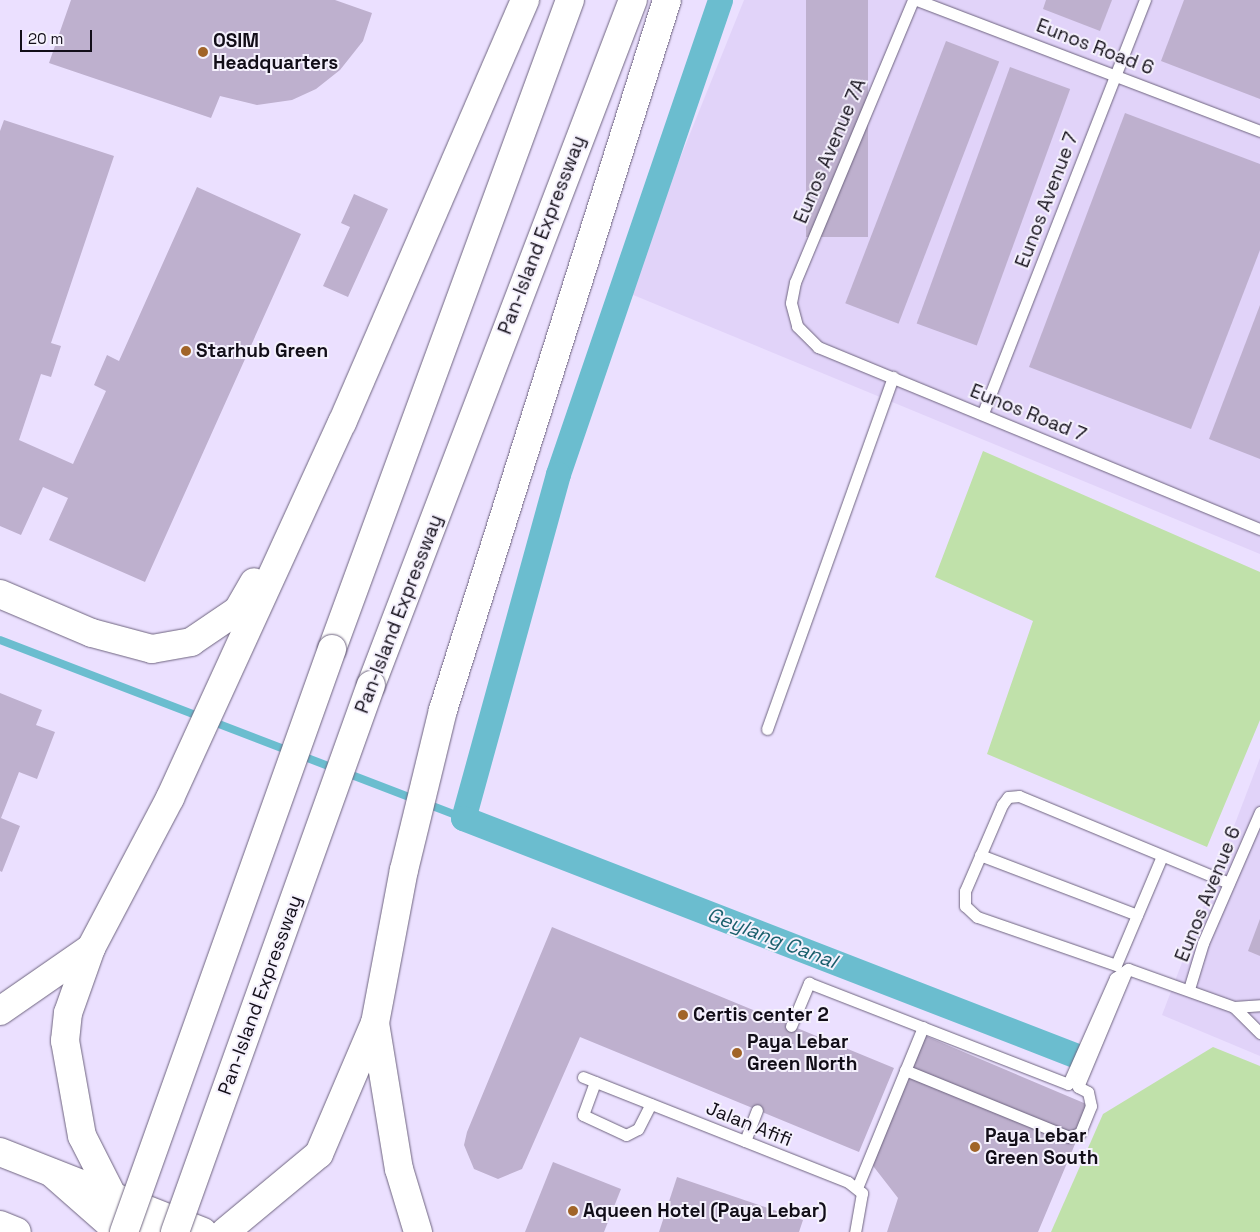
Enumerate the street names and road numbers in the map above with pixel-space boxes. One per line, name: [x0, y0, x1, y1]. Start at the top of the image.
street label: Eunos Road 6: [1033, 14, 1157, 80]
street label: Eunos Avenue 7A: [789, 75, 871, 227]
street label: Eunos Avenue 7: [1011, 129, 1083, 271]
street label: Pan-Island Expressway: [494, 132, 590, 338]
street label: Eunos Road 7: [967, 379, 1089, 447]
street label: Pan-Island Expressway: [351, 511, 447, 717]
street label: Eunos Avenue 6: [1170, 823, 1246, 965]
street label: Pan-Island Expressway: [213, 892, 307, 1098]
street label: Jalan Afifi: [703, 1096, 795, 1152]

